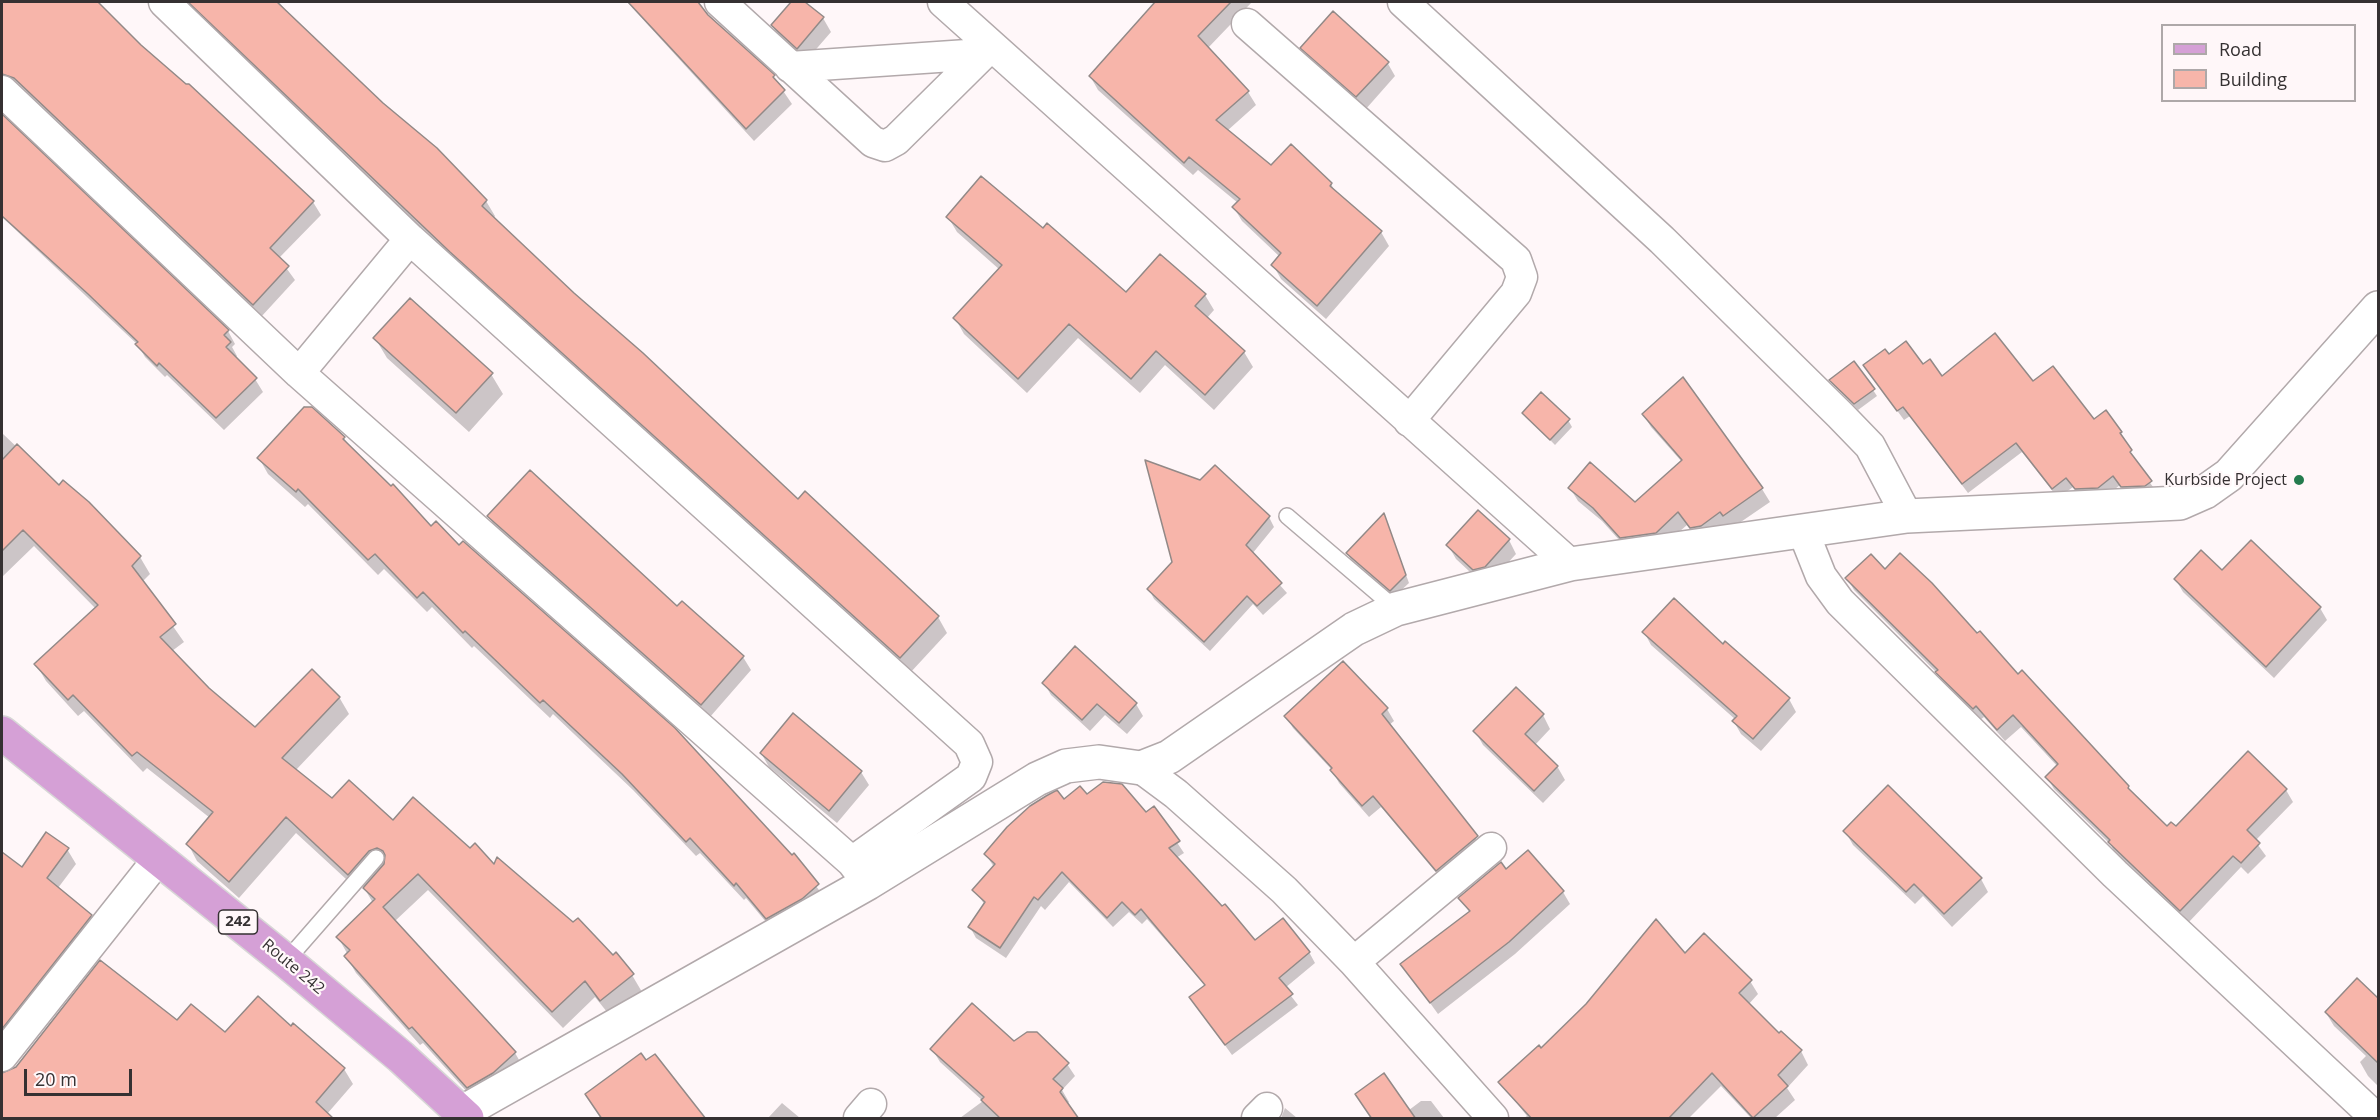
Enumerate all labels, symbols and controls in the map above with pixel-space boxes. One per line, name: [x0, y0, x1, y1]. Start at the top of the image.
legend: [2161, 24, 2356, 102]
text: Road: [2219, 37, 2262, 61]
text: Building: [2219, 67, 2287, 91]
place label: Kurbside Project: [2164, 470, 2287, 490]
marker: Kurbside Project: [2292, 473, 2306, 487]
road number: 242: [218, 910, 258, 934]
street label: Route 242: [258, 935, 328, 999]
scale bar: [27, 1057, 135, 1095]
text: 20 m: [35, 1067, 77, 1091]

